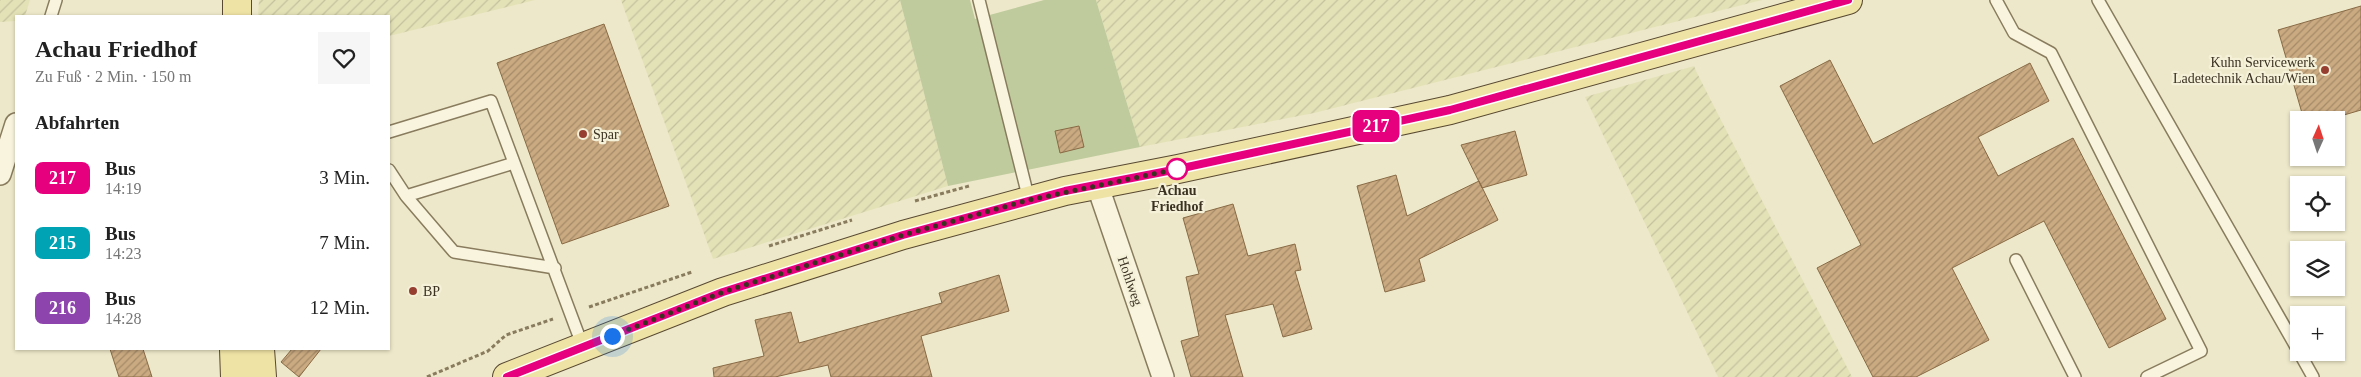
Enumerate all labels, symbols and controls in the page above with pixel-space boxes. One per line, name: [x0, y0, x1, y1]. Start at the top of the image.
button: heart: [318, 32, 370, 84]
text: Achau Friedhof: [35, 36, 197, 62]
place label: Kuhn Servicewerk Ladetechnik Achau/Wien: [2173, 55, 2315, 86]
marker: Kuhn Servicewerk Ladetechnik Achau/Wien: [2319, 64, 2331, 76]
text: Zu Fuß · 2 Min. · 150 m: [35, 68, 191, 85]
line badge: 217: [1347, 110, 1405, 142]
north arrow: [2290, 111, 2345, 166]
map controls: [2290, 111, 2345, 361]
text: Abfahrten: [35, 112, 119, 133]
text: 217: [1363, 116, 1390, 136]
place label: Spar: [593, 127, 619, 142]
marker: Spar: [577, 128, 589, 140]
text: Bus: [105, 158, 136, 179]
marker: Achau Friedhof: [1166, 158, 1188, 180]
text: 3 Min.: [319, 167, 370, 188]
text: 217: [49, 168, 76, 188]
button: locate: [2290, 176, 2345, 231]
text: 14:19: [105, 180, 141, 197]
place label: Achau Friedhof: [1151, 183, 1203, 214]
text: Bus: [105, 223, 136, 244]
text: 7 Min.: [319, 232, 370, 253]
text: 215: [49, 233, 76, 253]
button: layers: [2290, 241, 2345, 296]
text: 14:23: [105, 245, 141, 262]
street label: Hohlweg: [1115, 254, 1145, 308]
place label: BP: [423, 284, 440, 299]
marker: BP: [407, 285, 419, 297]
text: Bus: [105, 288, 136, 309]
text: 12 Min.: [310, 297, 370, 318]
text: 216: [49, 298, 76, 318]
button: +: [2290, 306, 2345, 361]
text: 14:28: [105, 310, 141, 327]
your location: [600, 324, 625, 349]

